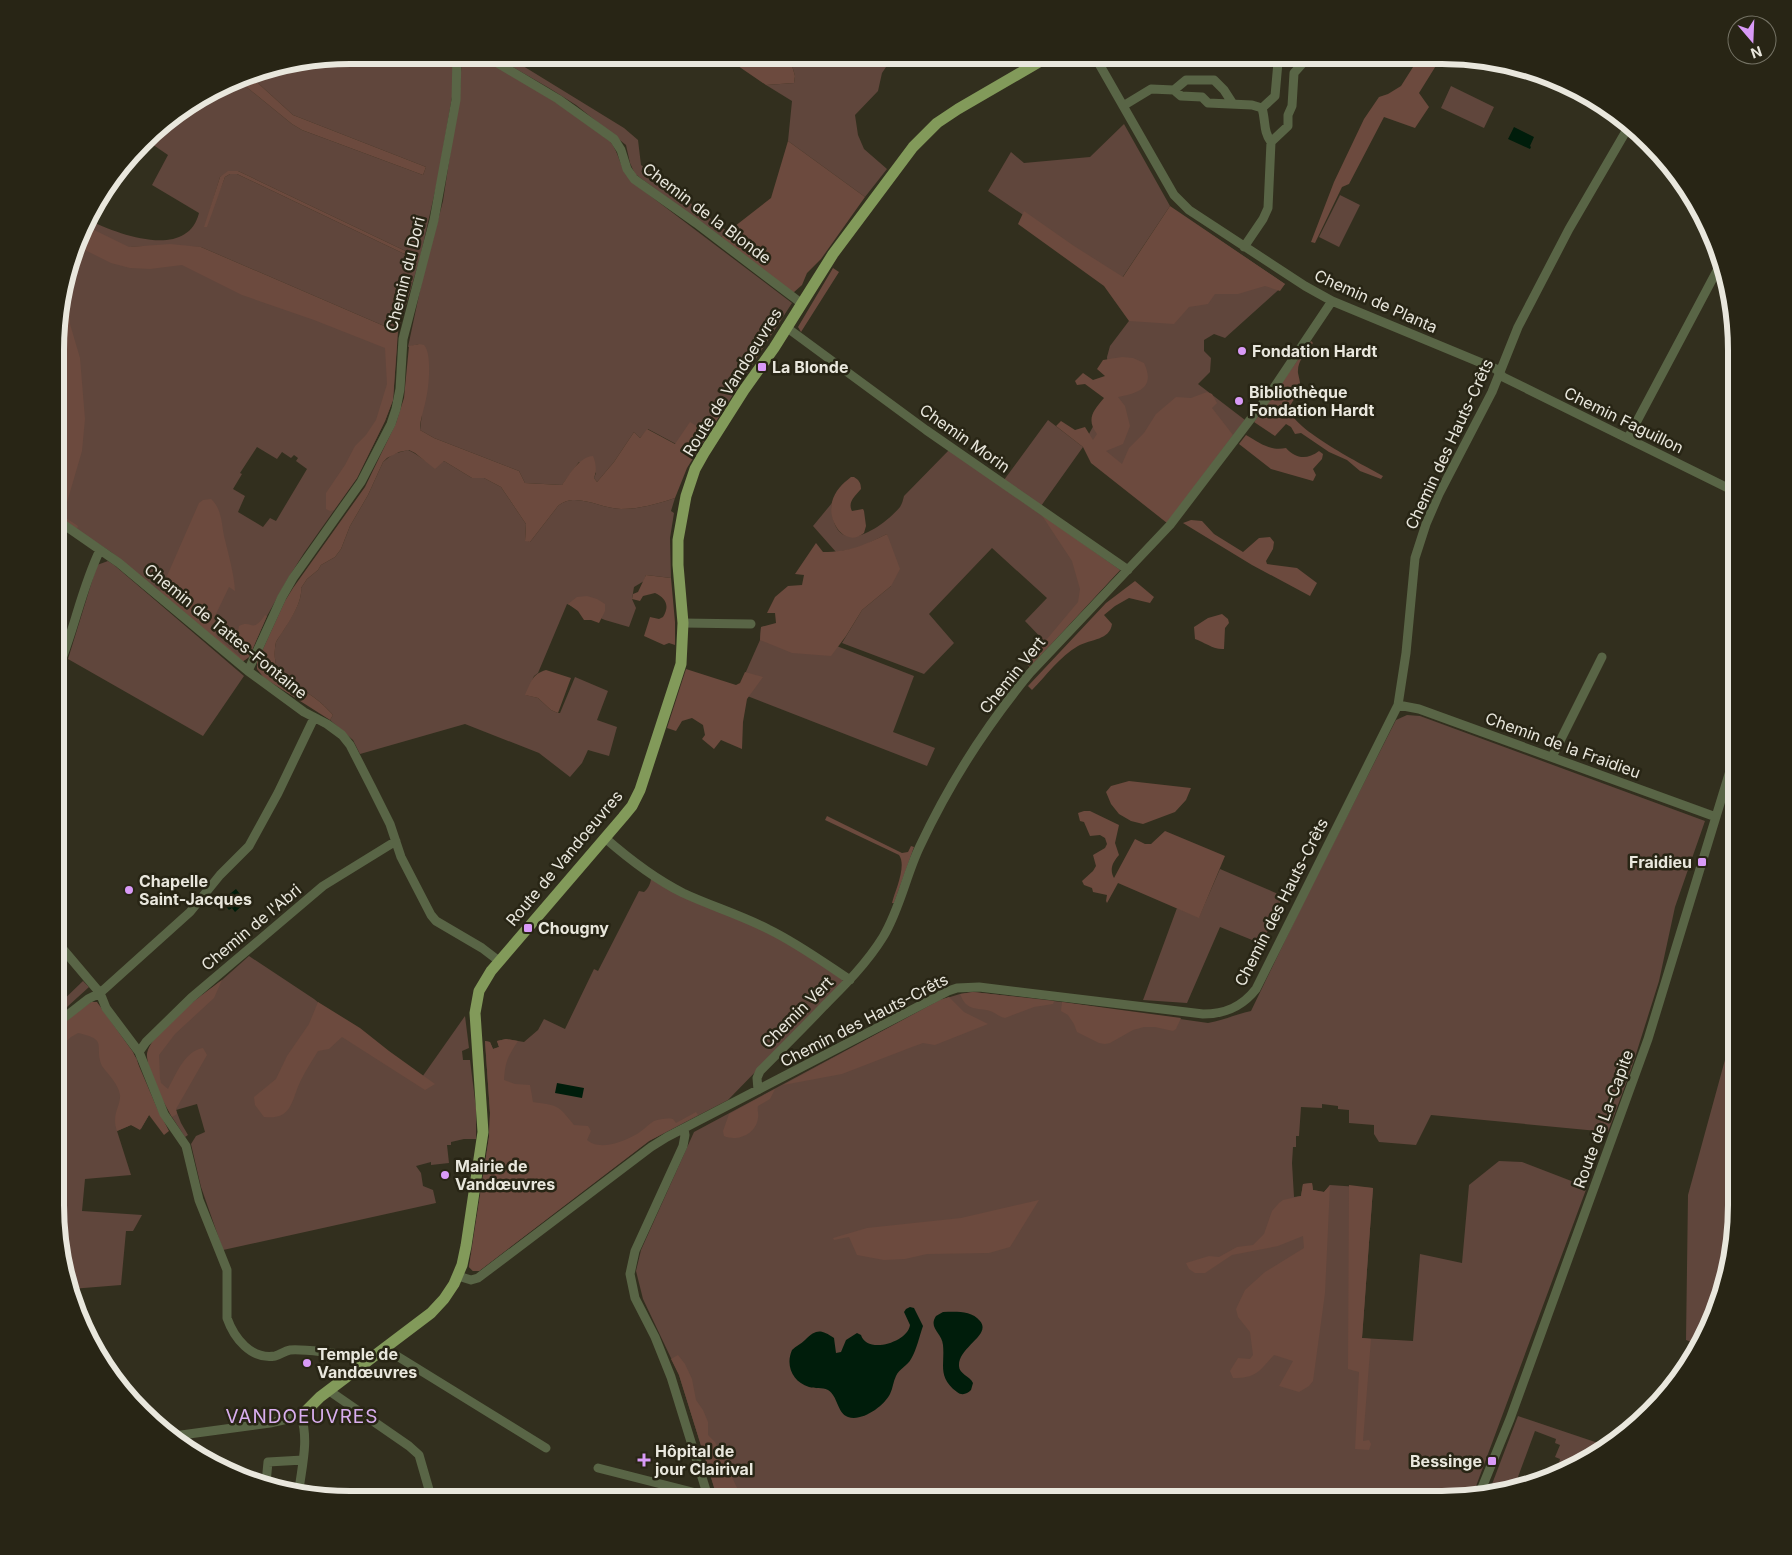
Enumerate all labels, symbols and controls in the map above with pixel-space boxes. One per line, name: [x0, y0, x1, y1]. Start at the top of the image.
north arrow: [1727, 15, 1777, 65]
text: N: [1749, 43, 1764, 63]
street label: Chemin de la Blonde: [639, 158, 775, 268]
street label: Chemin du Dori: [381, 215, 429, 333]
street label: Chemin de Planta: [1311, 265, 1441, 337]
street label: Route de Vandoeuvres: [678, 304, 786, 460]
place label: Fondation Hardt: [1252, 341, 1378, 361]
marker: Fondation Hardt: [1236, 345, 1248, 357]
street label: Chemin des Hauts-Crêts: [1401, 356, 1497, 532]
place label: La Blonde: [772, 357, 848, 377]
marker: La Blonde: [756, 361, 768, 373]
place label: Bibliothèque Fondation Hardt: [1249, 382, 1375, 420]
street label: Chemin Faguillon: [1561, 382, 1687, 458]
marker: Bibliothèque Fondation Hardt: [1233, 395, 1245, 407]
street label: Chemin Morin: [916, 399, 1014, 477]
street label: Chemin de Tattes-Fontaine: [140, 559, 312, 703]
street label: Chemin Vert: [975, 632, 1049, 718]
street label: Chemin de la Fraidieu: [1483, 708, 1643, 782]
street label: Route de Vandoeuvres: [501, 786, 627, 930]
street label: Chemin des Hauts-Crêts: [1230, 815, 1332, 989]
place label: Fraidieu: [1629, 852, 1692, 872]
marker: Fraidieu: [1696, 856, 1708, 868]
place label: Chapelle Saint-Jacques: [139, 871, 252, 909]
street label: Chemin de l'Abri: [197, 879, 305, 975]
marker: Chapelle Saint-Jacques: [123, 884, 135, 896]
place label: Chougny: [538, 918, 609, 938]
marker: Chougny: [522, 922, 534, 934]
street label: Chemin des Hauts-Crêts: [777, 969, 951, 1071]
street label: Chemin Vert: [757, 972, 837, 1052]
street label: Route de La-Capite: [1569, 1047, 1637, 1191]
place label: Mairie de Vandœuvres: [455, 1156, 555, 1194]
marker: Mairie de Vandœuvres: [439, 1169, 451, 1181]
place label: Temple de Vandœuvres: [317, 1344, 417, 1382]
marker: Temple de Vandœuvres: [301, 1357, 313, 1369]
district label: VANDOEUVRES: [226, 1405, 378, 1428]
place label: Hôpital de jour Clairival: [654, 1441, 753, 1479]
place label: Bessinge: [1410, 1451, 1482, 1471]
marker: Hôpital de jour Clairival: [637, 1453, 651, 1467]
marker: Bessinge: [1486, 1455, 1498, 1467]

